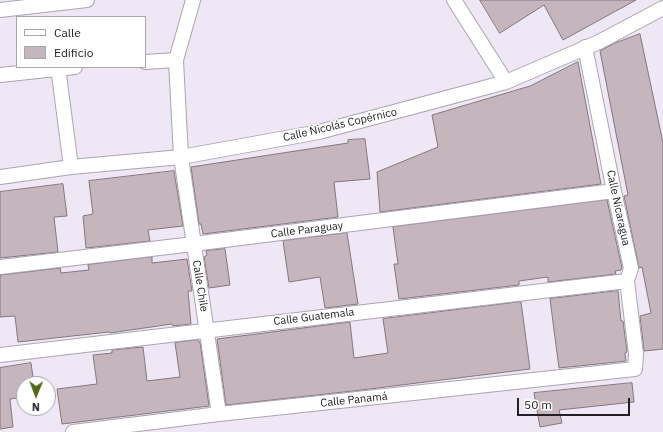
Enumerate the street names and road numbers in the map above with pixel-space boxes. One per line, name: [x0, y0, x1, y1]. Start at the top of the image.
street label: Calle Nicolás Copérnico: [282, 105, 398, 145]
street label: Calle Nicaragua: [604, 169, 632, 247]
street label: Calle Paraguay: [270, 219, 344, 241]
street label: Calle Chile: [189, 259, 211, 313]
street label: Calle Guatemala: [273, 305, 355, 329]
street label: Calle Panamá: [320, 390, 388, 410]

